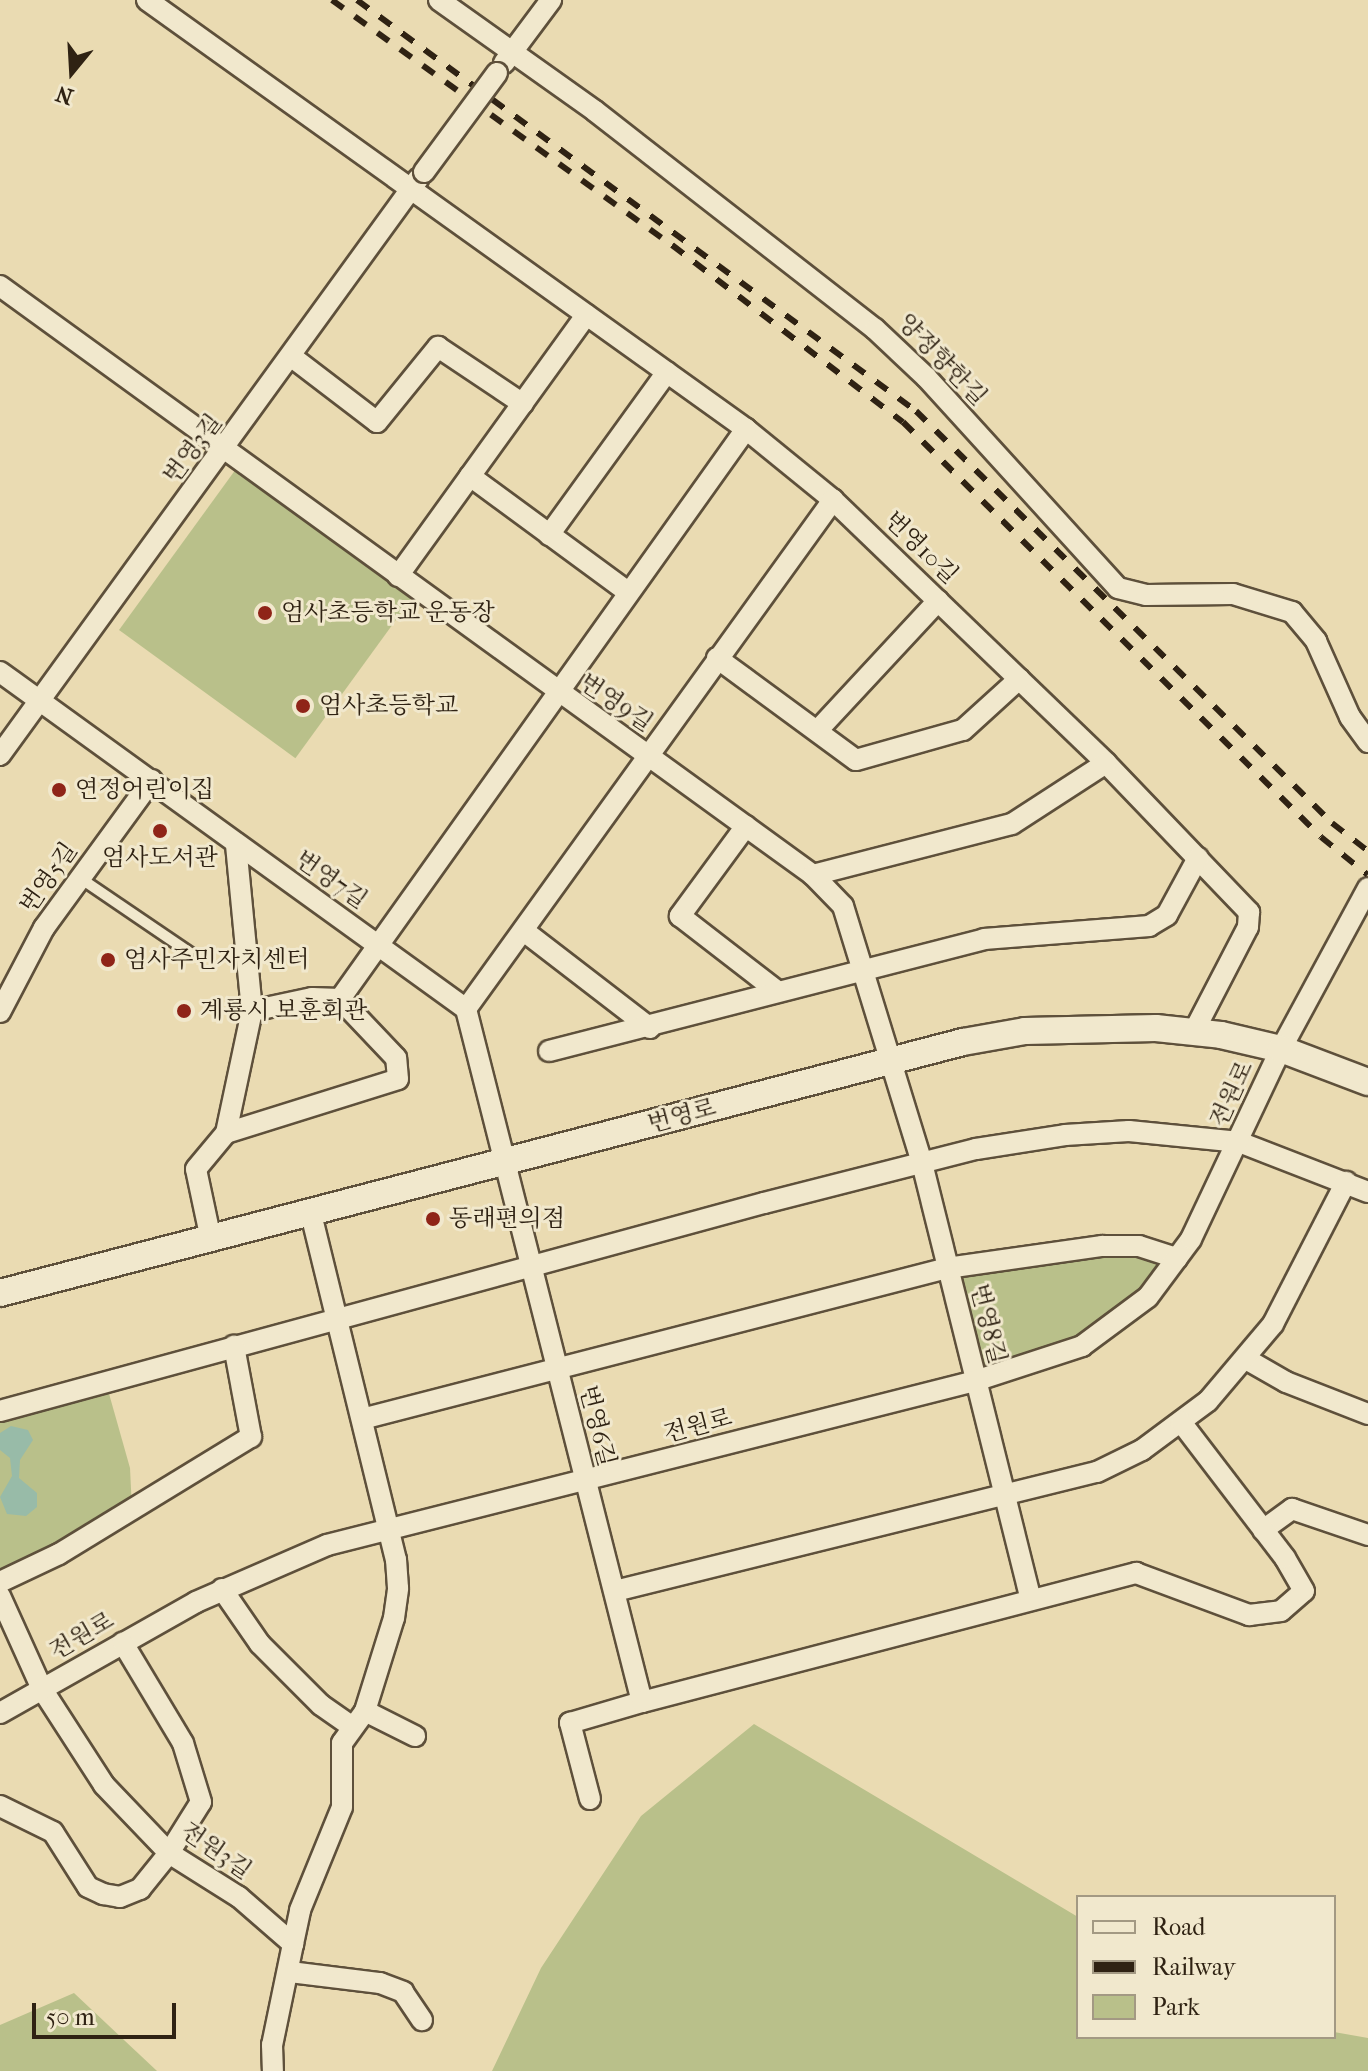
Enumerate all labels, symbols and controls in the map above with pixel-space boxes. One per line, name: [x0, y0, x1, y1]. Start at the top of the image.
north arrow: [32, 32, 112, 112]
text: N: [53, 80, 77, 110]
street label: 양정향한길: [891, 308, 993, 412]
street label: 번영3길: [158, 409, 228, 489]
street label: 번영10길: [878, 506, 964, 590]
place label: 엄사초등학교 운동장: [281, 599, 495, 627]
marker: 엄사초등학교 운동장: [256, 604, 274, 622]
street label: 번영9길: [574, 668, 658, 738]
place label: 엄사초등학교: [319, 692, 458, 720]
marker: 엄사초등학교: [294, 697, 312, 715]
place label: 연정어린이집: [75, 776, 214, 804]
marker: 연정어린이집: [50, 781, 68, 799]
marker: 엄사도서관: [151, 822, 169, 840]
street label: 번영5길: [14, 837, 84, 919]
place label: 엄사도서관: [102, 844, 218, 872]
street label: 번영7길: [290, 845, 372, 915]
place label: 엄사주민자치센터: [124, 946, 309, 974]
marker: 엄사주민자치센터: [99, 951, 117, 969]
place label: 계룡시 보훈회관: [200, 997, 367, 1025]
marker: 계룡시 보훈회관: [175, 1002, 193, 1020]
street label: 전원로: [1204, 1056, 1260, 1132]
street label: 번영로: [645, 1093, 719, 1139]
place label: 동래편의점: [449, 1205, 565, 1233]
marker: 동래편의점: [424, 1210, 442, 1228]
street label: 번영8길: [964, 1281, 1012, 1367]
street label: 번영6길: [573, 1382, 621, 1470]
street label: 전원로: [661, 1403, 735, 1449]
street label: 전원로: [45, 1606, 119, 1666]
street label: 전원3길: [175, 1816, 257, 1886]
legend: [1076, 1895, 1336, 2039]
text: Road: [1152, 1913, 1205, 1941]
text: Railway: [1152, 1953, 1235, 1981]
scale bar: [36, 1987, 180, 2037]
text: Park: [1152, 1993, 1200, 2021]
text: 50 m: [46, 2003, 95, 2031]

